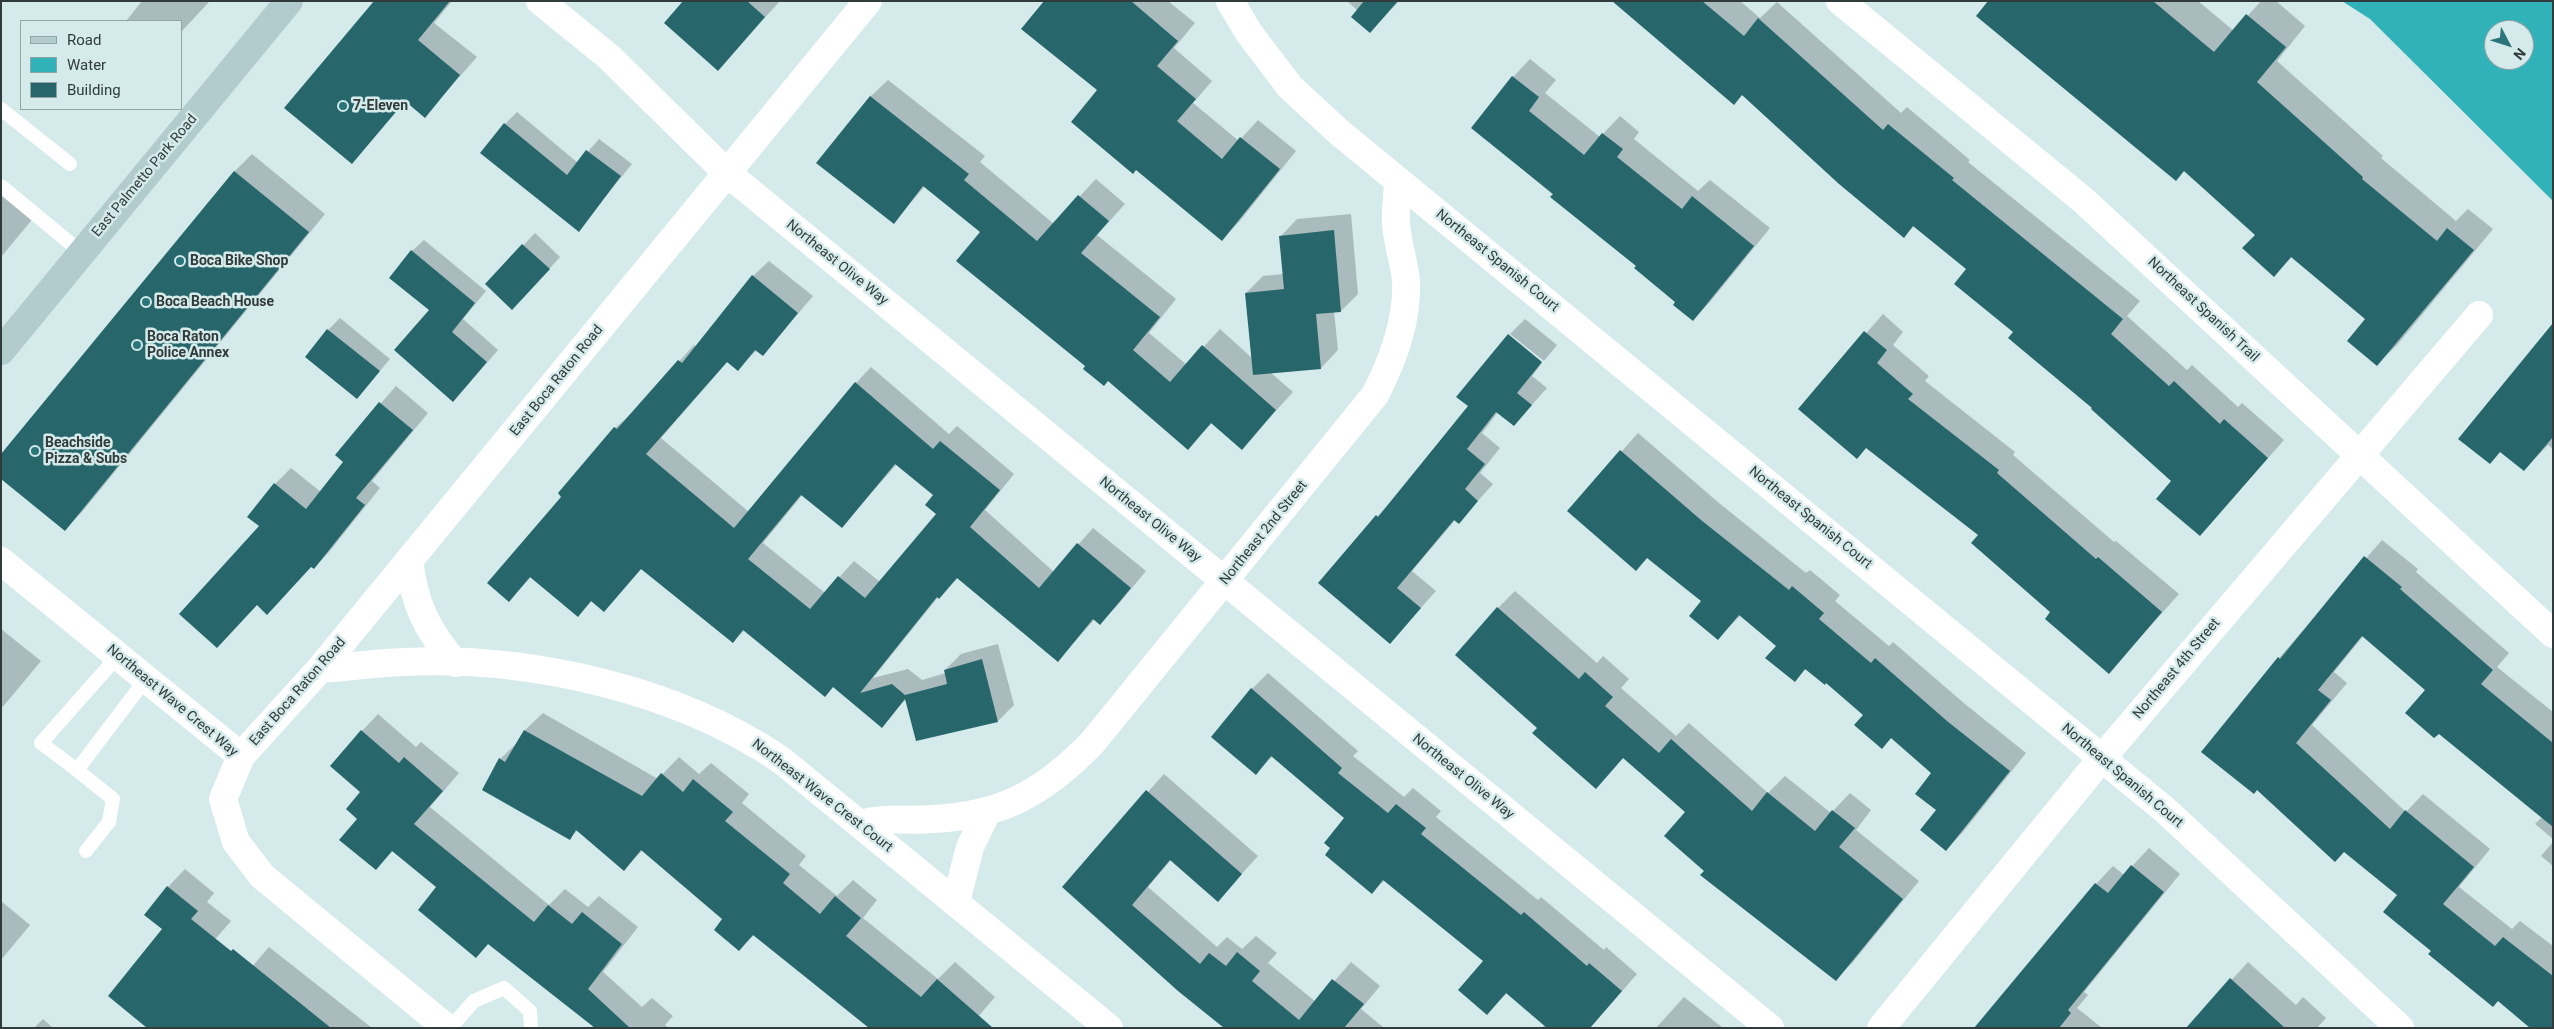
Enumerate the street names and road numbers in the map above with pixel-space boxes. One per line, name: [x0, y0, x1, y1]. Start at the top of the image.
street label: East Palmetto Park Road: [89, 111, 201, 241]
street label: Northeast Spanish Court: [1432, 206, 1562, 316]
street label: Northeast Olive Way: [783, 217, 891, 309]
street label: Northeast Spanish Trail: [2144, 254, 2262, 366]
street label: East Boca Raton Road: [507, 322, 607, 440]
street label: Northeast Spanish Court: [1745, 463, 1875, 573]
street label: Northeast Olive Way: [1096, 474, 1204, 566]
street label: Northeast 2nd Street: [1217, 477, 1311, 589]
street label: Northeast 4th Street: [2130, 615, 2224, 723]
street label: East Boca Raton Road: [246, 634, 350, 750]
street label: Northeast Wave Crest Way: [103, 641, 241, 761]
street label: Northeast Spanish Court: [2058, 720, 2186, 832]
street label: Northeast Olive Way: [1409, 731, 1517, 823]
street label: Northeast Wave Crest Court: [748, 736, 896, 856]

